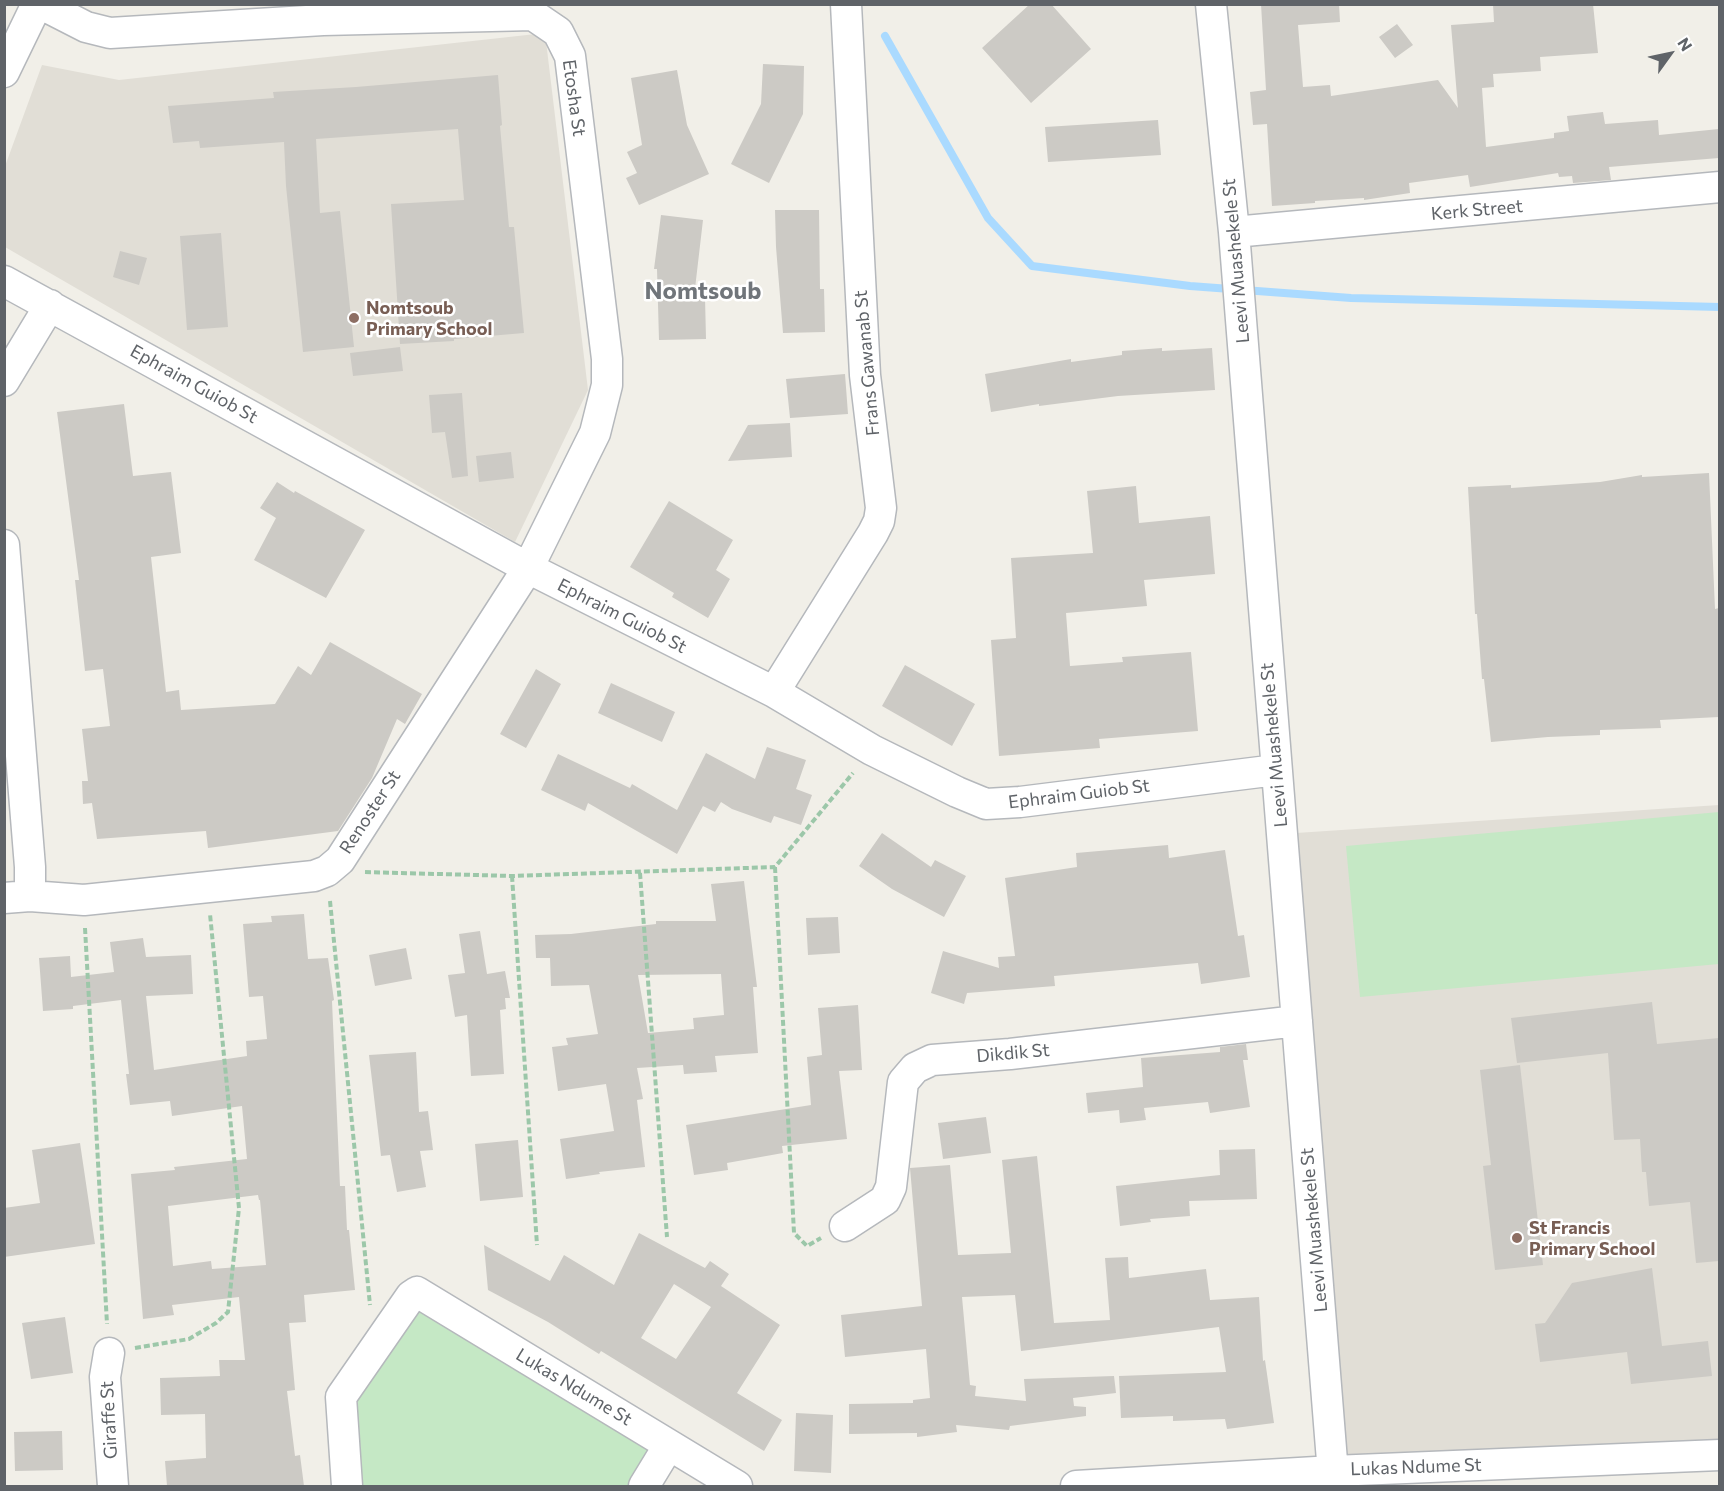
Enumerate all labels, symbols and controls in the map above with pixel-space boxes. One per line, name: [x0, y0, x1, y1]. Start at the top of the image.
north arrow: [1640, 24, 1700, 84]
text: N: [1674, 34, 1697, 54]
street label: Etosha St: [558, 58, 590, 138]
street label: Leevi Muashekele St: [1218, 178, 1254, 344]
street label: Kerk Street: [1430, 195, 1524, 225]
district label: Nomtsoub: [645, 277, 761, 305]
street label: Frans Gawanab St: [850, 289, 884, 437]
place label: Nomtsoub Primary School: [366, 297, 492, 340]
marker: Nomtsoub Primary School: [347, 311, 361, 325]
street label: Ephraim Guiob St: [127, 340, 261, 428]
street label: Ephraim Guiob St: [554, 574, 690, 658]
street label: Leevi Muashekele St: [1256, 662, 1292, 828]
street label: Renoster St: [335, 766, 405, 858]
street label: Ephraim Guiob St: [1007, 775, 1151, 813]
street label: Dikdik St: [976, 1039, 1050, 1067]
street label: Leevi Muashekele St: [1296, 1147, 1332, 1313]
place label: St Francis Primary School: [1529, 1217, 1655, 1260]
marker: St Francis Primary School: [1510, 1231, 1524, 1245]
street label: Lukas Ndume St: [512, 1344, 636, 1430]
street label: Giraffe St: [96, 1380, 122, 1460]
street label: Lukas Ndume St: [1350, 1454, 1482, 1480]

